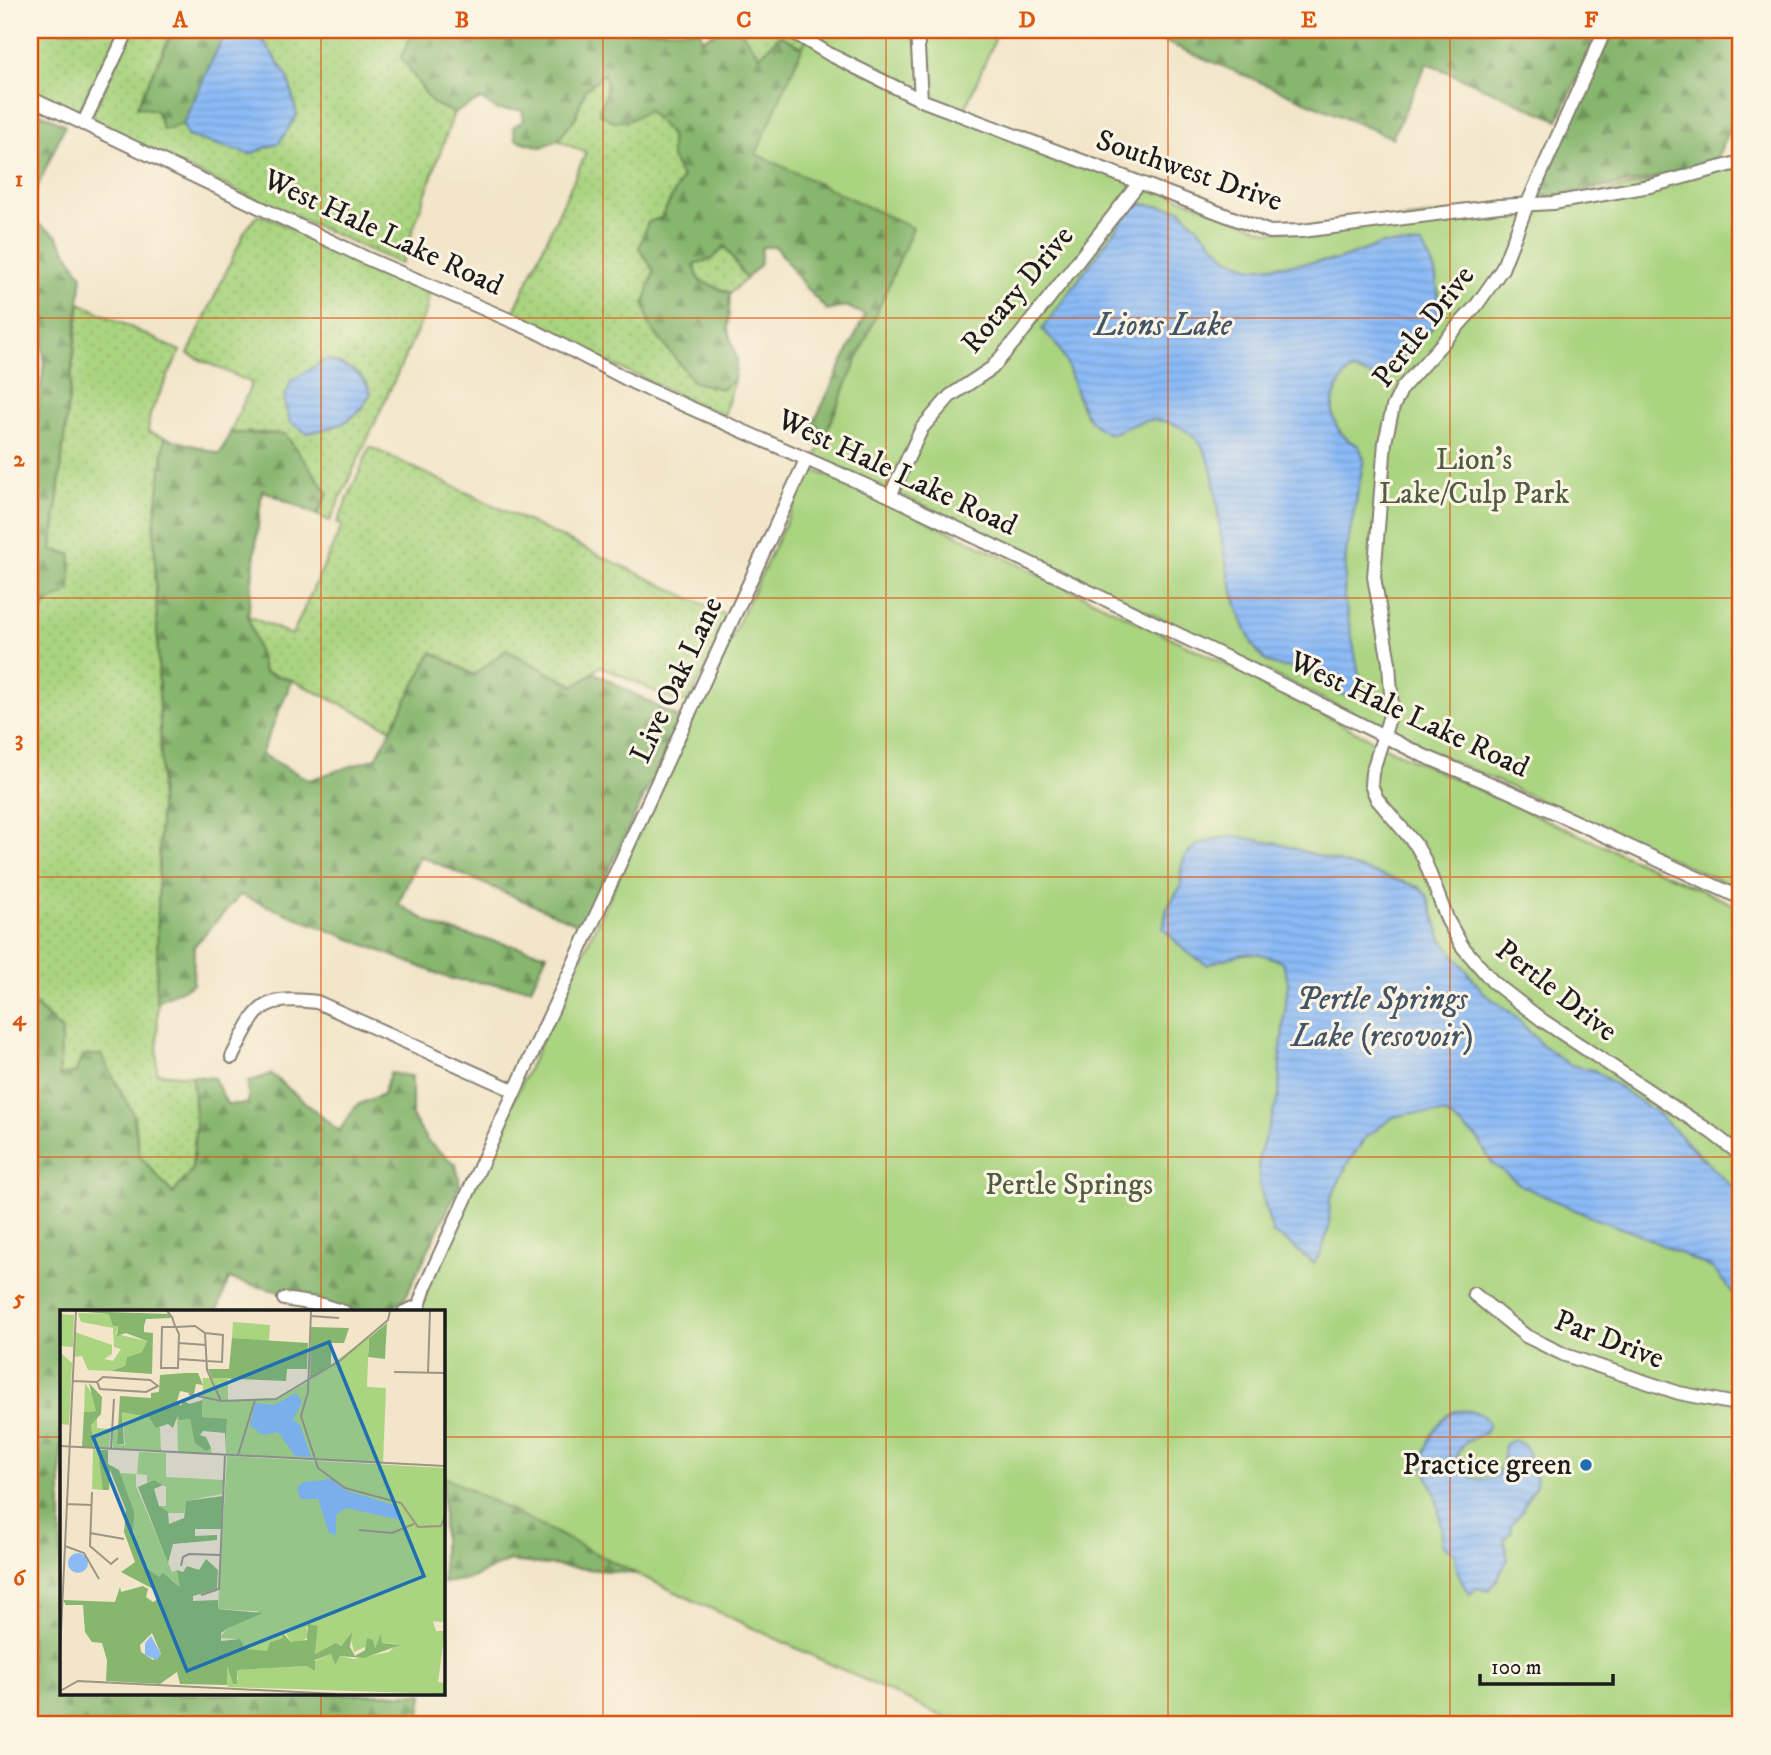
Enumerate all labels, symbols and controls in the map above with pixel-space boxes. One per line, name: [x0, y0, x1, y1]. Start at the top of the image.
text: A: [172, 6, 189, 35]
text: B: [455, 6, 469, 35]
text: C: [736, 6, 752, 35]
text: D: [1018, 6, 1036, 35]
text: E: [1301, 6, 1317, 35]
text: F: [1584, 6, 1599, 35]
street label: Southwest Drive: [1091, 122, 1287, 220]
street label: West Hale Lake Road: [256, 161, 509, 305]
text: 1: [15, 165, 23, 194]
street label: Rotary Drive: [954, 219, 1082, 361]
street label: Pertle Drive: [1365, 259, 1483, 395]
water label: Lions Lake: [1092, 306, 1233, 346]
street label: West Hale Lake Road: [770, 401, 1023, 545]
park label: Lion's Lake/Culp Park: [1379, 442, 1569, 513]
text: 2: [13, 445, 25, 474]
street label: Live Oak Lane: [622, 591, 732, 769]
street label: West Hale Lake Road: [1282, 643, 1535, 787]
text: 3: [15, 725, 23, 754]
street label: Pertle Drive: [1488, 932, 1624, 1050]
water label: Pertle Springs Lake (resovoir): [1290, 980, 1472, 1057]
text: 4: [12, 1004, 27, 1033]
park label: Pertle Springs: [985, 1167, 1153, 1204]
text: 5: [12, 1284, 25, 1313]
street label: Par Drive: [1549, 1302, 1669, 1378]
inset map: [60, 1310, 444, 1696]
place label: Practice green: [1402, 1447, 1572, 1484]
marker: Practice green: [1578, 1457, 1594, 1473]
text: 6: [13, 1564, 27, 1593]
scale bar: [1480, 1643, 1614, 1687]
text: 100 m: [1491, 1655, 1542, 1681]

